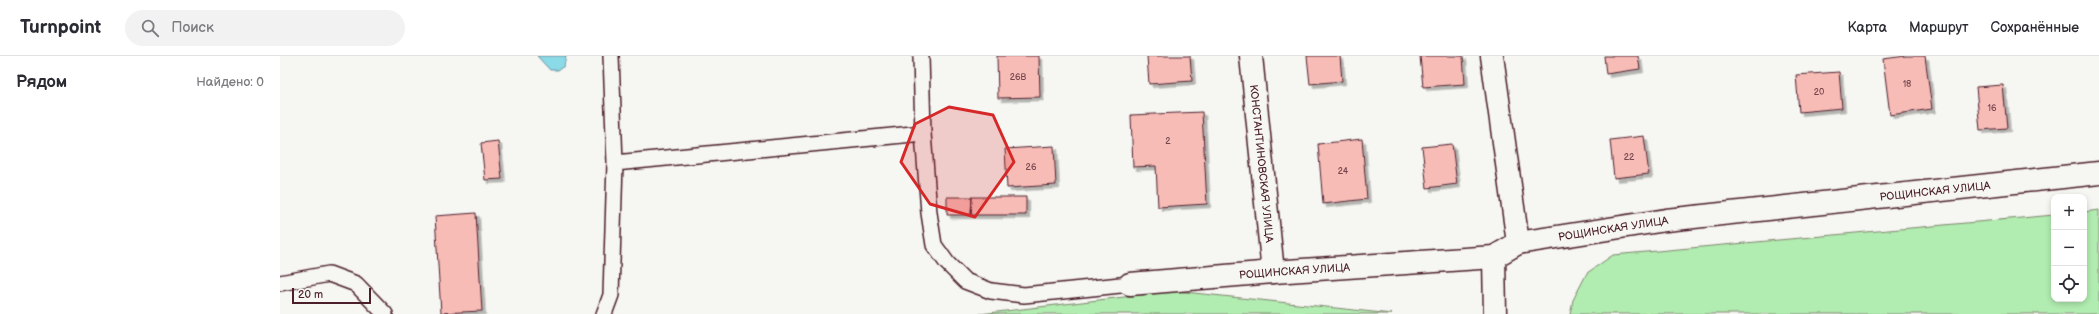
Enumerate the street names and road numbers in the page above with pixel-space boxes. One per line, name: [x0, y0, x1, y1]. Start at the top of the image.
street label: КОНСТАНТИНОВСКАЯ УЛИЦА: [1247, 84, 1276, 243]
street label: РОЩИНСКАЯ УЛИЦА: [1879, 178, 1991, 203]
street label: РОЩИНСКАЯ УЛИЦА: [1557, 213, 1669, 243]
street label: РОЩИНСКАЯ УЛИЦА: [1238, 260, 1351, 281]

